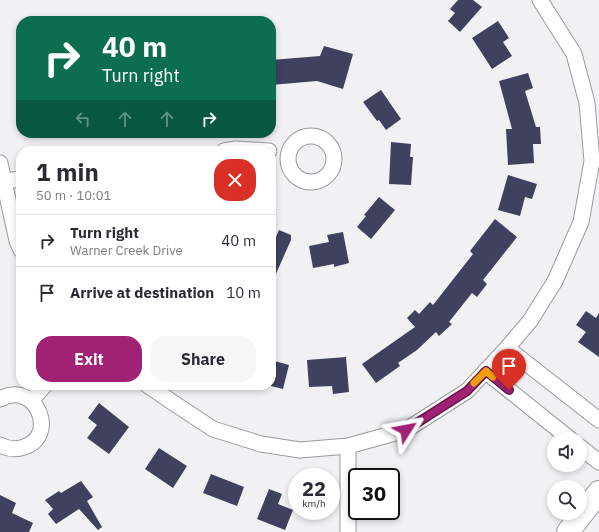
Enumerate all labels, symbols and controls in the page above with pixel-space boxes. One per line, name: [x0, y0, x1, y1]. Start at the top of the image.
text: 40 m: [102, 28, 167, 65]
icon: right: [36, 32, 88, 84]
text: Turn right: [102, 64, 180, 87]
icon: left: [72, 108, 94, 130]
icon: ahead: [114, 108, 136, 130]
icon: ahead: [156, 108, 178, 130]
icon: right: [198, 108, 220, 130]
text: 1 min: [36, 156, 99, 188]
button: close: [214, 159, 256, 201]
text: 50 m · 10:01: [36, 187, 111, 204]
text: Turn right: [70, 223, 139, 242]
icon: right: [36, 230, 58, 252]
text: 40 m: [221, 231, 256, 250]
text: Warner Creek Drive: [70, 242, 183, 259]
icon: arrive: [36, 282, 58, 304]
text: Arrive at destination: [70, 283, 214, 302]
text: 10 m: [226, 283, 261, 302]
button: Exit: [36, 336, 142, 382]
button: Share: [150, 336, 256, 382]
pin: [492, 349, 526, 390]
icon: arrive: [498, 355, 520, 377]
position arrow: [385, 409, 427, 451]
map controls: [547, 432, 587, 520]
button: sound: [547, 432, 587, 472]
speed limit sign: 30: [348, 468, 400, 520]
text: 22: [302, 475, 326, 502]
button: search: [547, 480, 587, 520]
text: km/h: [302, 497, 326, 510]

